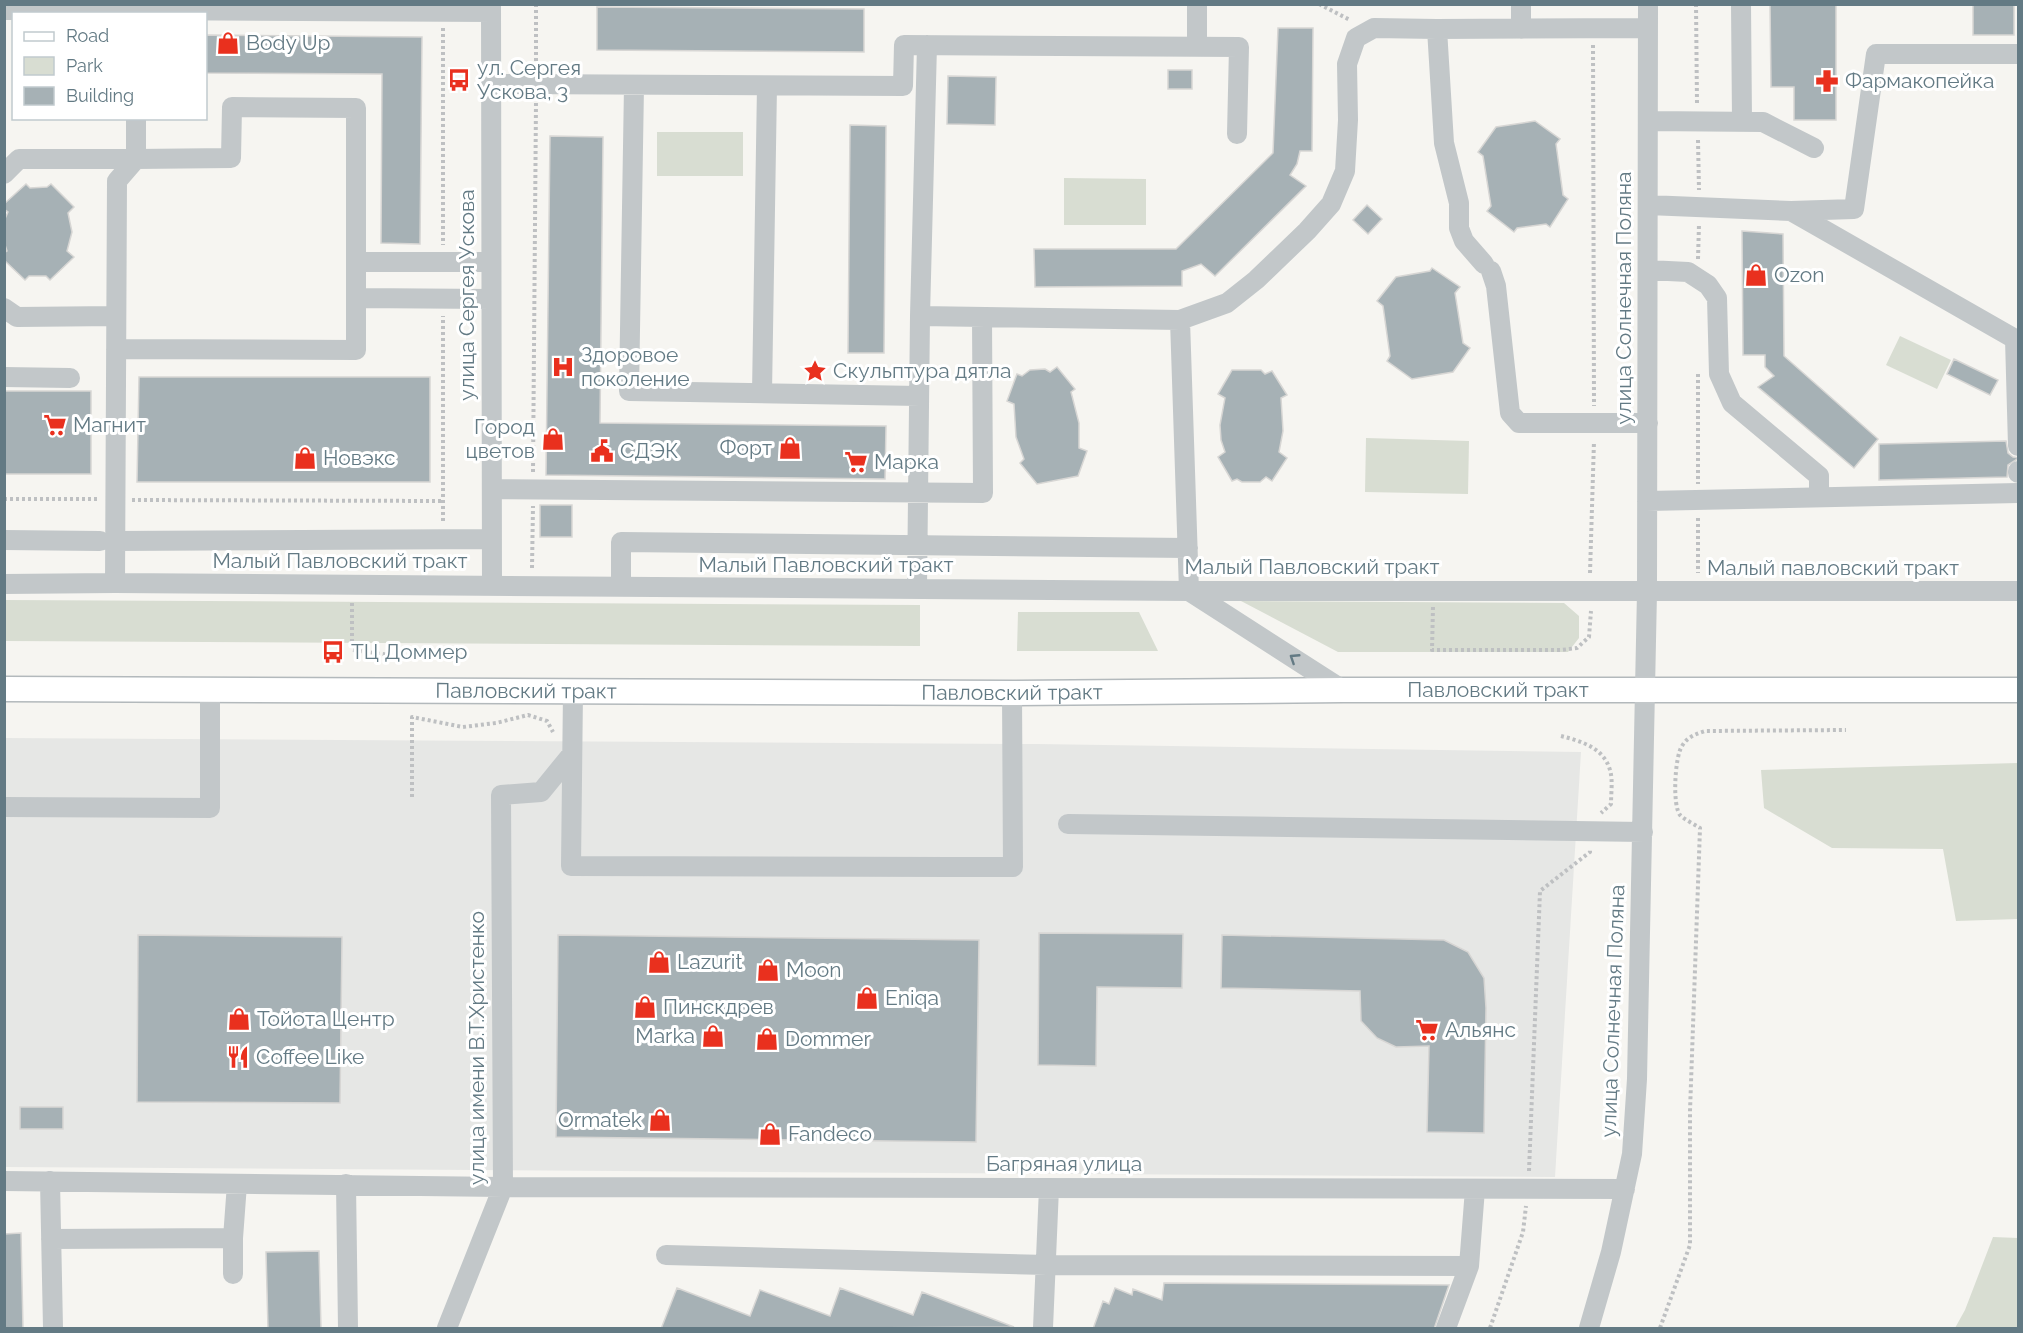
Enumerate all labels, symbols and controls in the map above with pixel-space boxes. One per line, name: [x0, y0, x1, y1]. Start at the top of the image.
legend: [12, 12, 207, 120]
text: Road: [66, 25, 109, 46]
shop icon: Body Up: [215, 30, 241, 56]
place label: Body Up: [246, 30, 330, 55]
text: Park: [66, 55, 103, 76]
place label: ул. Сергея Ускова, 3: [477, 55, 581, 104]
bus stop icon: ул. Сергея Ускова, 3: [446, 67, 472, 93]
pharmacy icon: Фармакопейка: [1814, 68, 1840, 94]
place label: Фармакопейка: [1845, 68, 1994, 93]
text: Building: [66, 85, 134, 106]
street label: улица Солнечная Поляна: [1611, 172, 1636, 424]
street label: улица Сергея Ускова: [454, 189, 479, 401]
shop icon: Ozon: [1743, 262, 1769, 288]
place label: Ozon: [1774, 262, 1825, 287]
place label: Здоровое поколение: [581, 342, 690, 391]
hospital icon: Здоровое поколение: [550, 354, 576, 380]
place icon: Скульптура дятла: [802, 358, 828, 384]
place label: Скульптура дятла: [833, 358, 1011, 383]
supermarket icon: Магнит: [42, 412, 68, 438]
place label: Магнит: [73, 412, 146, 437]
place label: Город цветов: [466, 414, 535, 463]
shop icon: Город цветов: [540, 426, 566, 452]
place label: Форт: [720, 435, 772, 460]
shop icon: Форт: [777, 435, 803, 461]
public building icon: СДЭК: [589, 438, 615, 464]
place label: СДЭК: [620, 438, 678, 463]
shop icon: Новэкс: [292, 445, 318, 471]
place label: Новэкс: [323, 445, 396, 470]
supermarket icon: Марка: [843, 449, 869, 475]
place label: Марка: [874, 449, 939, 474]
street label: Малый Павловский тракт: [212, 548, 468, 573]
street label: Малый Павловский тракт: [698, 552, 954, 577]
street label: Малый Павловский тракт: [1184, 554, 1440, 579]
street label: Малый павловский тракт: [1707, 555, 1959, 580]
bus stop icon: ТЦ Доммер: [320, 639, 346, 665]
place label: ТЦ Доммер: [351, 639, 468, 664]
one-way arrow: [1290, 654, 1300, 666]
street label: Павловский тракт: [1407, 677, 1589, 702]
street label: Павловский тракт: [435, 678, 617, 703]
street label: Павловский тракт: [921, 679, 1103, 705]
street label: улица Солнечная Поляна: [1596, 884, 1629, 1138]
street label: улица имени В.Т.Христенко: [464, 911, 489, 1185]
shop icon: Lazurit: [646, 949, 672, 975]
place label: Lazurit: [677, 949, 742, 974]
shop icon: Moon: [755, 957, 781, 983]
place label: Moon: [786, 957, 841, 982]
shop icon: Eniqa: [854, 985, 880, 1011]
place label: Eniqa: [885, 985, 939, 1010]
shop icon: Пинскдрев: [632, 994, 658, 1020]
place label: Пинскдрев: [663, 994, 774, 1019]
shop icon: Тойота Центр: [226, 1006, 252, 1032]
place label: Тойота Центр: [257, 1006, 395, 1031]
supermarket icon: Альянс: [1414, 1017, 1440, 1043]
place label: Альянс: [1445, 1017, 1516, 1042]
place label: Marka: [635, 1023, 695, 1048]
shop icon: Marka: [700, 1023, 726, 1049]
shop icon: Dommer: [754, 1026, 780, 1052]
place label: Dommer: [785, 1026, 871, 1051]
restaurant icon: Coffee Like: [225, 1044, 251, 1070]
place label: Coffee Like: [256, 1044, 364, 1069]
place label: Ormatek: [558, 1107, 642, 1132]
shop icon: Ormatek: [647, 1107, 673, 1133]
shop icon: Fandeco: [757, 1121, 783, 1147]
place label: Fandeco: [788, 1121, 872, 1146]
street label: Багряная улица: [986, 1151, 1142, 1176]

